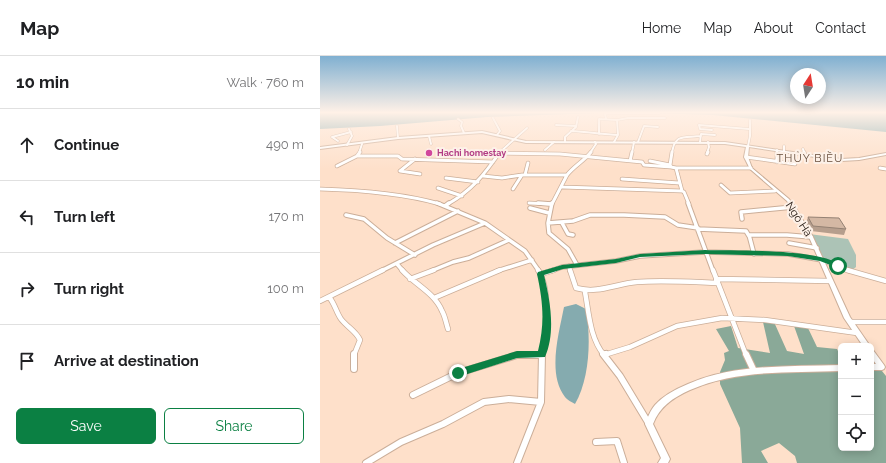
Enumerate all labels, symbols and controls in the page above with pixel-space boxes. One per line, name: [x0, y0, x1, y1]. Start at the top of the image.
text: Map: [20, 17, 59, 39]
text: Home: [642, 20, 681, 36]
text: Map: [703, 20, 732, 36]
text: About: [754, 20, 793, 36]
text: Contact: [815, 20, 866, 36]
north arrow: [790, 68, 826, 104]
text: 10 min: [16, 72, 69, 92]
text: Walk · 760 m: [226, 75, 304, 90]
icon: ahead: [16, 134, 38, 156]
text: Continue: [54, 136, 119, 154]
text: 490 m: [266, 137, 304, 152]
marker: Hachi homestay: [424, 148, 434, 158]
place label: Hachi homestay: [437, 148, 506, 158]
district label: THỦY BIỀU: [777, 151, 843, 165]
street label: Ngô Hà: [783, 200, 815, 239]
icon: left: [16, 206, 38, 228]
text: Turn left: [54, 208, 115, 226]
text: 170 m: [268, 209, 304, 224]
route start: [829, 257, 847, 275]
icon: right: [16, 278, 38, 300]
text: Turn right: [54, 280, 124, 298]
text: 100 m: [267, 281, 304, 296]
map controls: [838, 343, 874, 451]
button: +: [838, 343, 874, 379]
icon: arrive: [16, 350, 38, 372]
text: Arrive at destination: [54, 352, 199, 370]
route end: [449, 364, 467, 382]
button: −: [838, 379, 874, 415]
button: Save: [16, 408, 156, 444]
button: Share: [164, 408, 304, 444]
button: locate: [838, 415, 874, 451]

